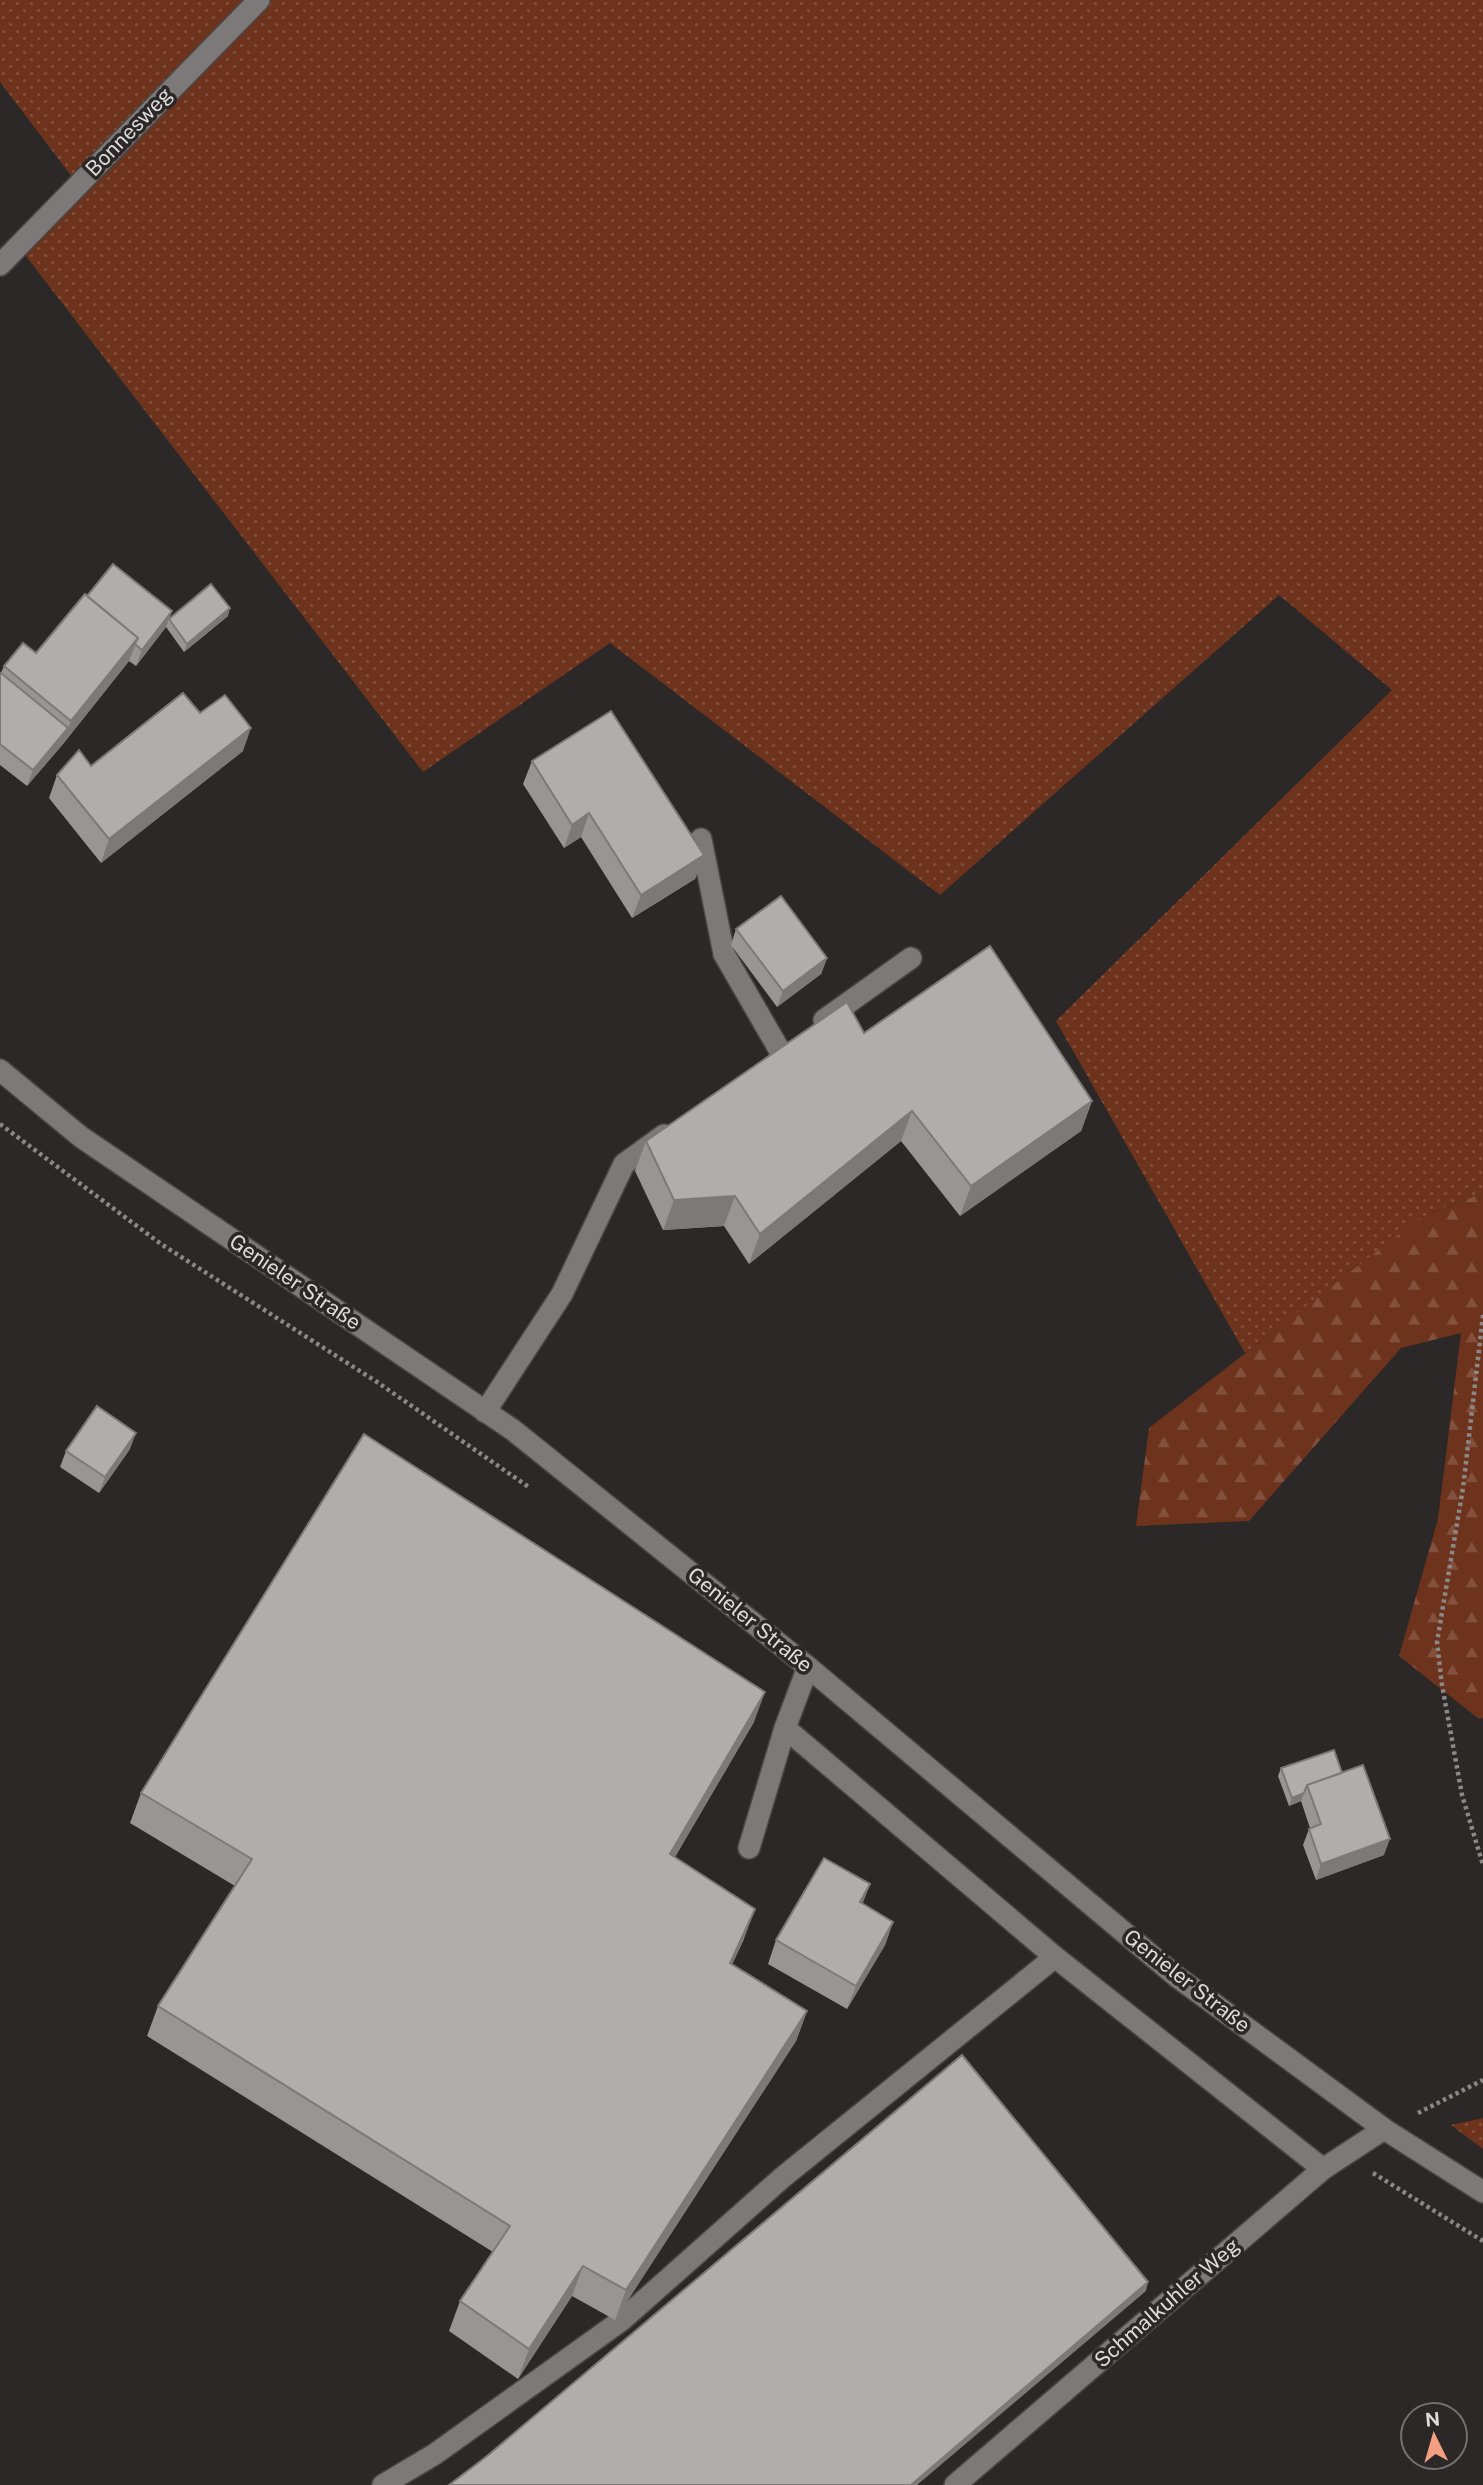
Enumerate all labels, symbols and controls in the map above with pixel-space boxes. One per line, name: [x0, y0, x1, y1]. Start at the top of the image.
street label: Bonnesweg: [80, 82, 177, 181]
street label: Genieler Straße: [225, 1228, 366, 1335]
street label: Genieler Straße: [683, 1562, 818, 1677]
street label: Genieler Straße: [1119, 1924, 1255, 2038]
street label: Schmalkuhler Weg: [1089, 2233, 1244, 2372]
north arrow: [1399, 2401, 1469, 2471]
text: N: [1424, 2407, 1441, 2431]

